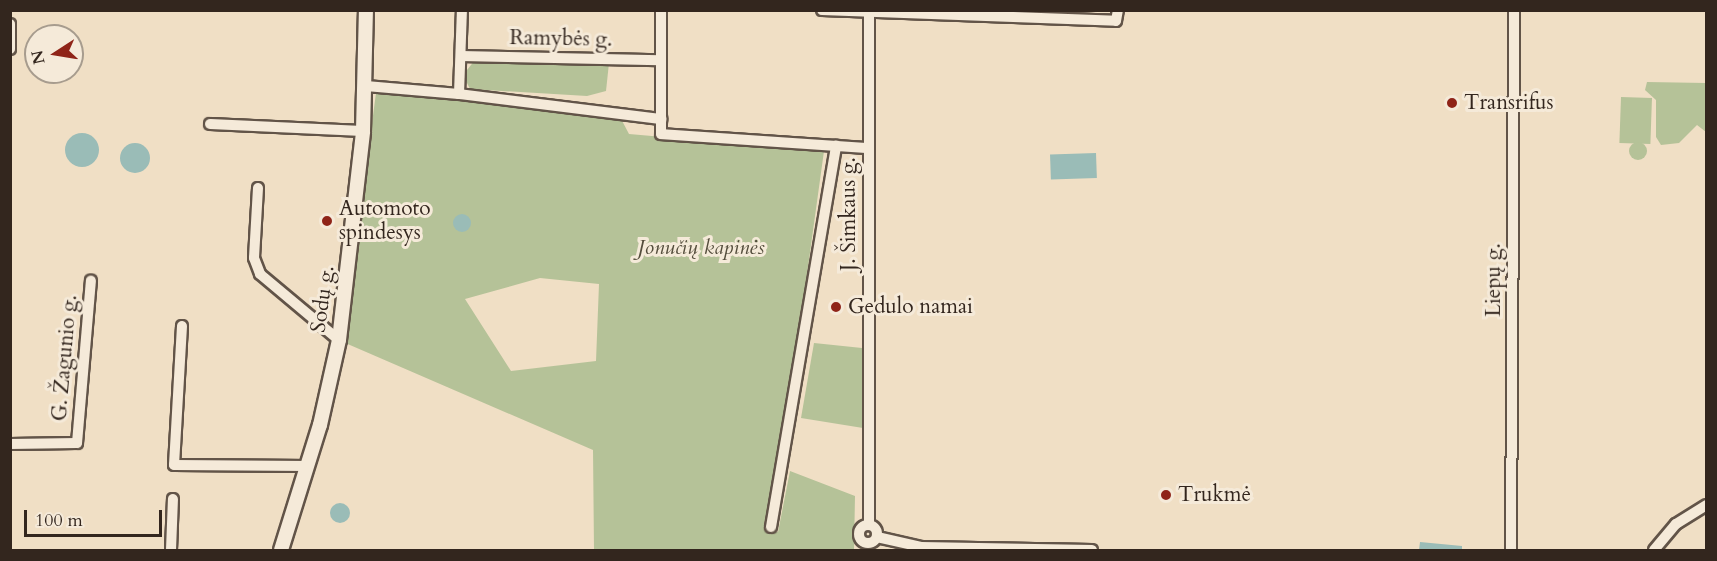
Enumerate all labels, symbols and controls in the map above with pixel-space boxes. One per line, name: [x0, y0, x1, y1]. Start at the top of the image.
north arrow: [24, 24, 84, 84]
street label: Ramybės g.: [509, 26, 613, 52]
text: N: [26, 48, 51, 66]
place label: Transrifus: [1464, 90, 1554, 116]
marker: Transrifus: [1445, 96, 1459, 110]
street label: J. Šimkaus g.: [836, 157, 862, 271]
place label: Automoto spindesys: [339, 196, 431, 246]
marker: Automoto spindesys: [320, 214, 334, 228]
park label: Jonučių kapinės: [637, 235, 765, 261]
street label: Liepų g.: [1481, 243, 1507, 317]
street label: Sodų g.: [306, 264, 340, 334]
street label: G. Žagunio g.: [47, 294, 83, 422]
place label: Gedulo namai: [848, 294, 973, 320]
marker: Gedulo namai: [829, 300, 843, 314]
place label: Trukmė: [1178, 482, 1251, 508]
marker: Trukmė: [1159, 488, 1173, 502]
scale bar: [27, 498, 165, 536]
text: 100 m: [35, 508, 83, 533]

